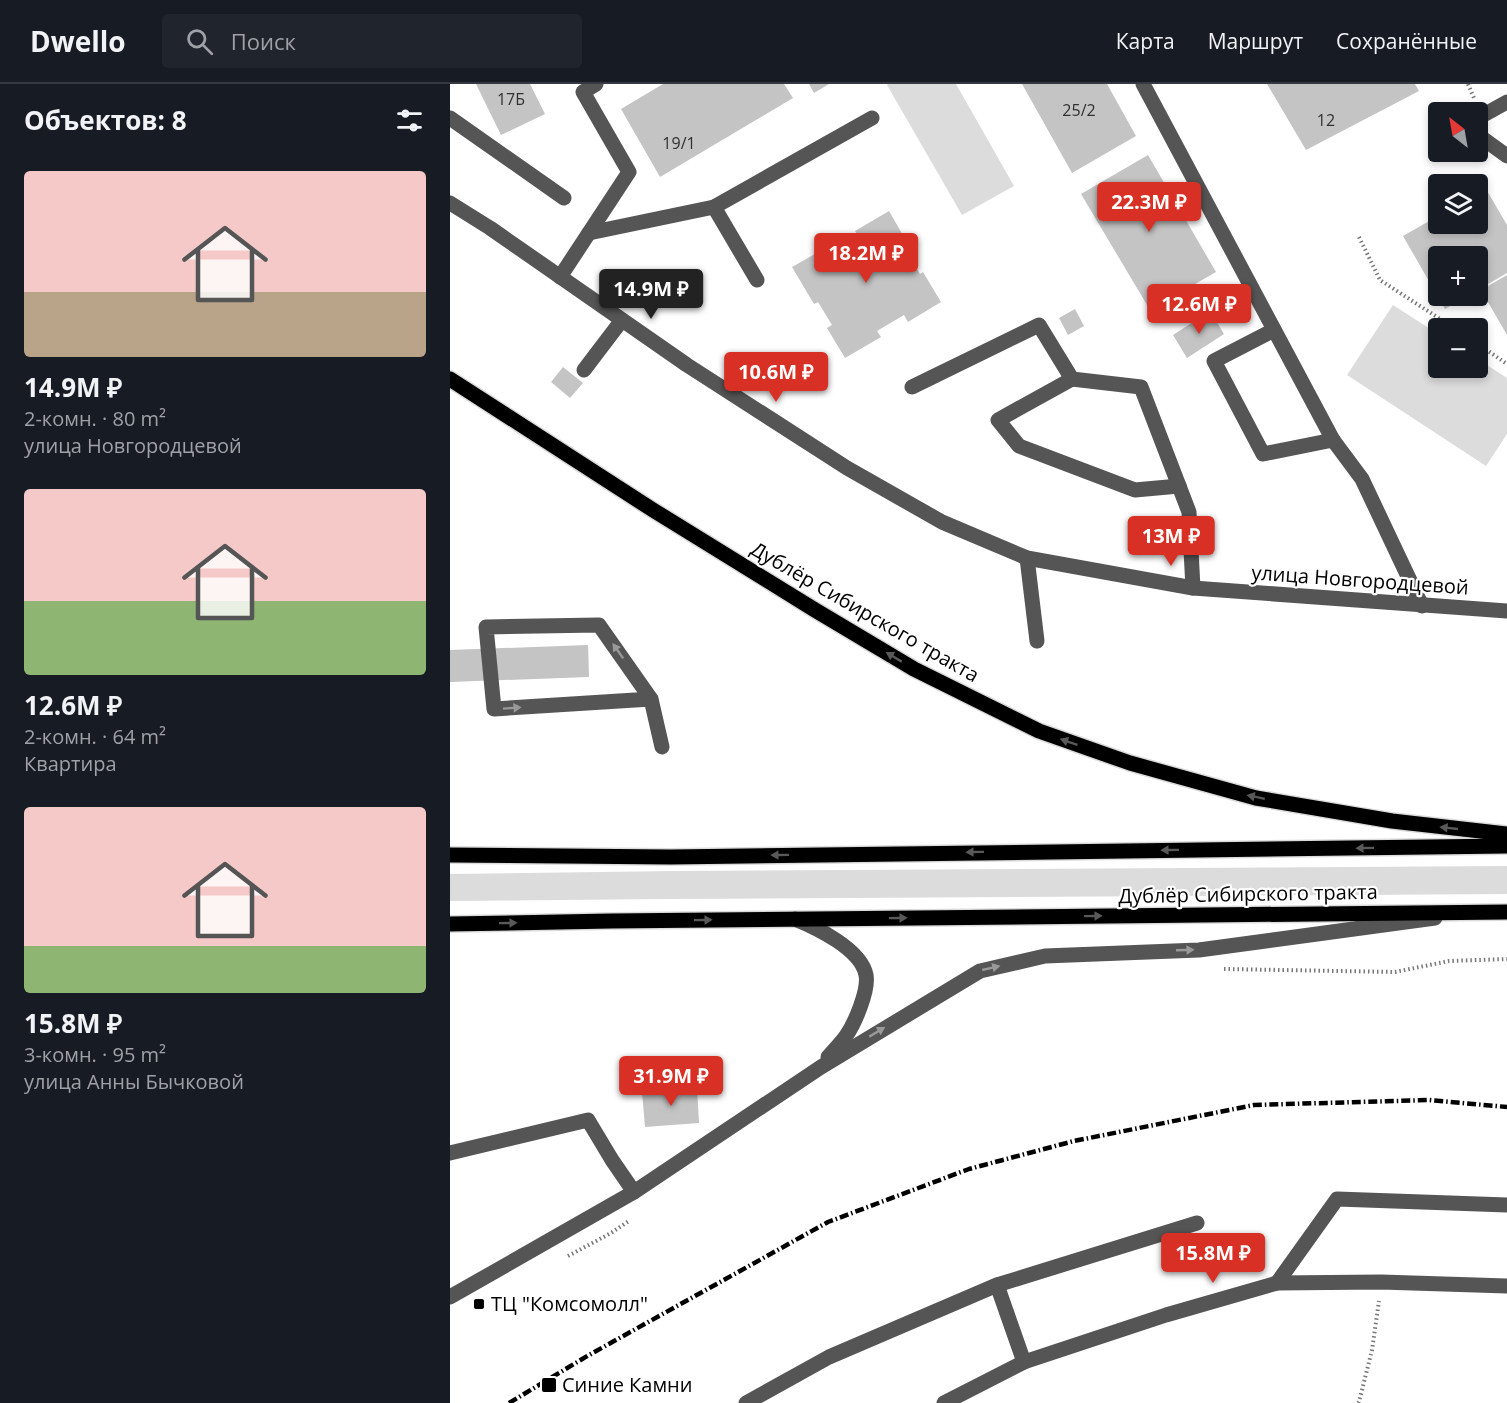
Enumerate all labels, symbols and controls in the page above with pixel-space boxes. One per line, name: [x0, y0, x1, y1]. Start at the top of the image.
search box: [162, 14, 582, 68]
text: Dwello: [30, 22, 126, 60]
icon: search: [183, 25, 216, 58]
text: Поиск: [231, 26, 296, 56]
text: Карта: [1116, 27, 1175, 55]
text: Маршрут: [1208, 27, 1303, 55]
text: Сохранённые: [1336, 27, 1477, 55]
house number: 17Б: [497, 88, 525, 110]
house number: 25/2: [1062, 99, 1096, 121]
text: Объектов: 8: [24, 102, 187, 138]
north arrow: [1428, 102, 1488, 162]
map controls: [1428, 102, 1488, 378]
icon: filters: [393, 104, 426, 137]
house number: 12: [1317, 109, 1335, 131]
house number: 19/1: [662, 132, 696, 154]
button: layers: [1428, 174, 1488, 234]
pin: 22.3M ₽: [1094, 182, 1204, 233]
text: 22.3M ₽: [1111, 188, 1187, 215]
icon: home: [171, 210, 279, 318]
pin: 18.2M ₽: [811, 233, 921, 284]
text: 18.2M ₽: [828, 239, 904, 266]
button: +: [1428, 246, 1488, 306]
pin: 14.9M ₽: [596, 269, 706, 320]
text: 14.9M ₽: [613, 275, 689, 302]
pin: 12.6M ₽: [1144, 284, 1254, 335]
text: 12.6M ₽: [1161, 290, 1237, 317]
button: −: [1428, 318, 1488, 378]
pin: 10.6M ₽: [721, 352, 831, 403]
text: 10.6M ₽: [738, 358, 814, 385]
text: 14.9M ₽: [24, 369, 122, 405]
text: 2-комн. · 80 m²: [24, 405, 166, 432]
text: улица Новгородцевой: [24, 432, 242, 459]
pin: 13M ₽: [1129, 516, 1213, 567]
text: 13M ₽: [1142, 522, 1200, 549]
icon: home: [171, 528, 279, 636]
street label: Дублёр Сибирского тракта: [746, 535, 984, 688]
street label: улица Новгородцевой: [1251, 558, 1470, 601]
one-way arrow: [612, 644, 624, 660]
one-way arrow: [886, 652, 902, 663]
text: 12.6M ₽: [24, 687, 122, 723]
one-way arrow: [503, 703, 522, 713]
text: 2-комн. · 64 m²: [24, 723, 166, 750]
one-way arrow: [1060, 737, 1078, 747]
text: Квартира: [24, 750, 117, 777]
one-way arrow: [1247, 792, 1266, 801]
one-way arrow: [1439, 823, 1458, 832]
one-way arrow: [1355, 843, 1374, 853]
one-way arrow: [1160, 845, 1179, 855]
icon: home: [171, 846, 279, 954]
one-way arrow: [965, 847, 984, 857]
one-way arrow: [770, 850, 789, 860]
street label: Дублёр Сибирского тракта: [1118, 878, 1378, 909]
one-way arrow: [1084, 911, 1103, 921]
one-way arrow: [889, 913, 908, 923]
one-way arrow: [694, 915, 713, 925]
one-way arrow: [499, 918, 518, 928]
one-way arrow: [1175, 946, 1194, 955]
one-way arrow: [982, 963, 1000, 973]
text: 15.8M ₽: [24, 1005, 122, 1041]
one-way arrow: [869, 1027, 885, 1038]
text: 3-комн. · 95 m²: [24, 1041, 166, 1068]
pin: 31.9M ₽: [616, 1056, 726, 1107]
text: 31.9M ₽: [633, 1062, 709, 1089]
text: улица Анны Бычковой: [24, 1068, 244, 1095]
pin: 15.8M ₽: [1158, 1233, 1268, 1284]
text: 15.8M ₽: [1175, 1239, 1251, 1266]
place label: ТЦ "Комсомолл": [491, 1290, 648, 1317]
marker: ТЦ "Комсомолл": [472, 1297, 486, 1311]
place label: Синие Камни: [562, 1371, 692, 1398]
marker: Синие Камни: [540, 1376, 558, 1394]

